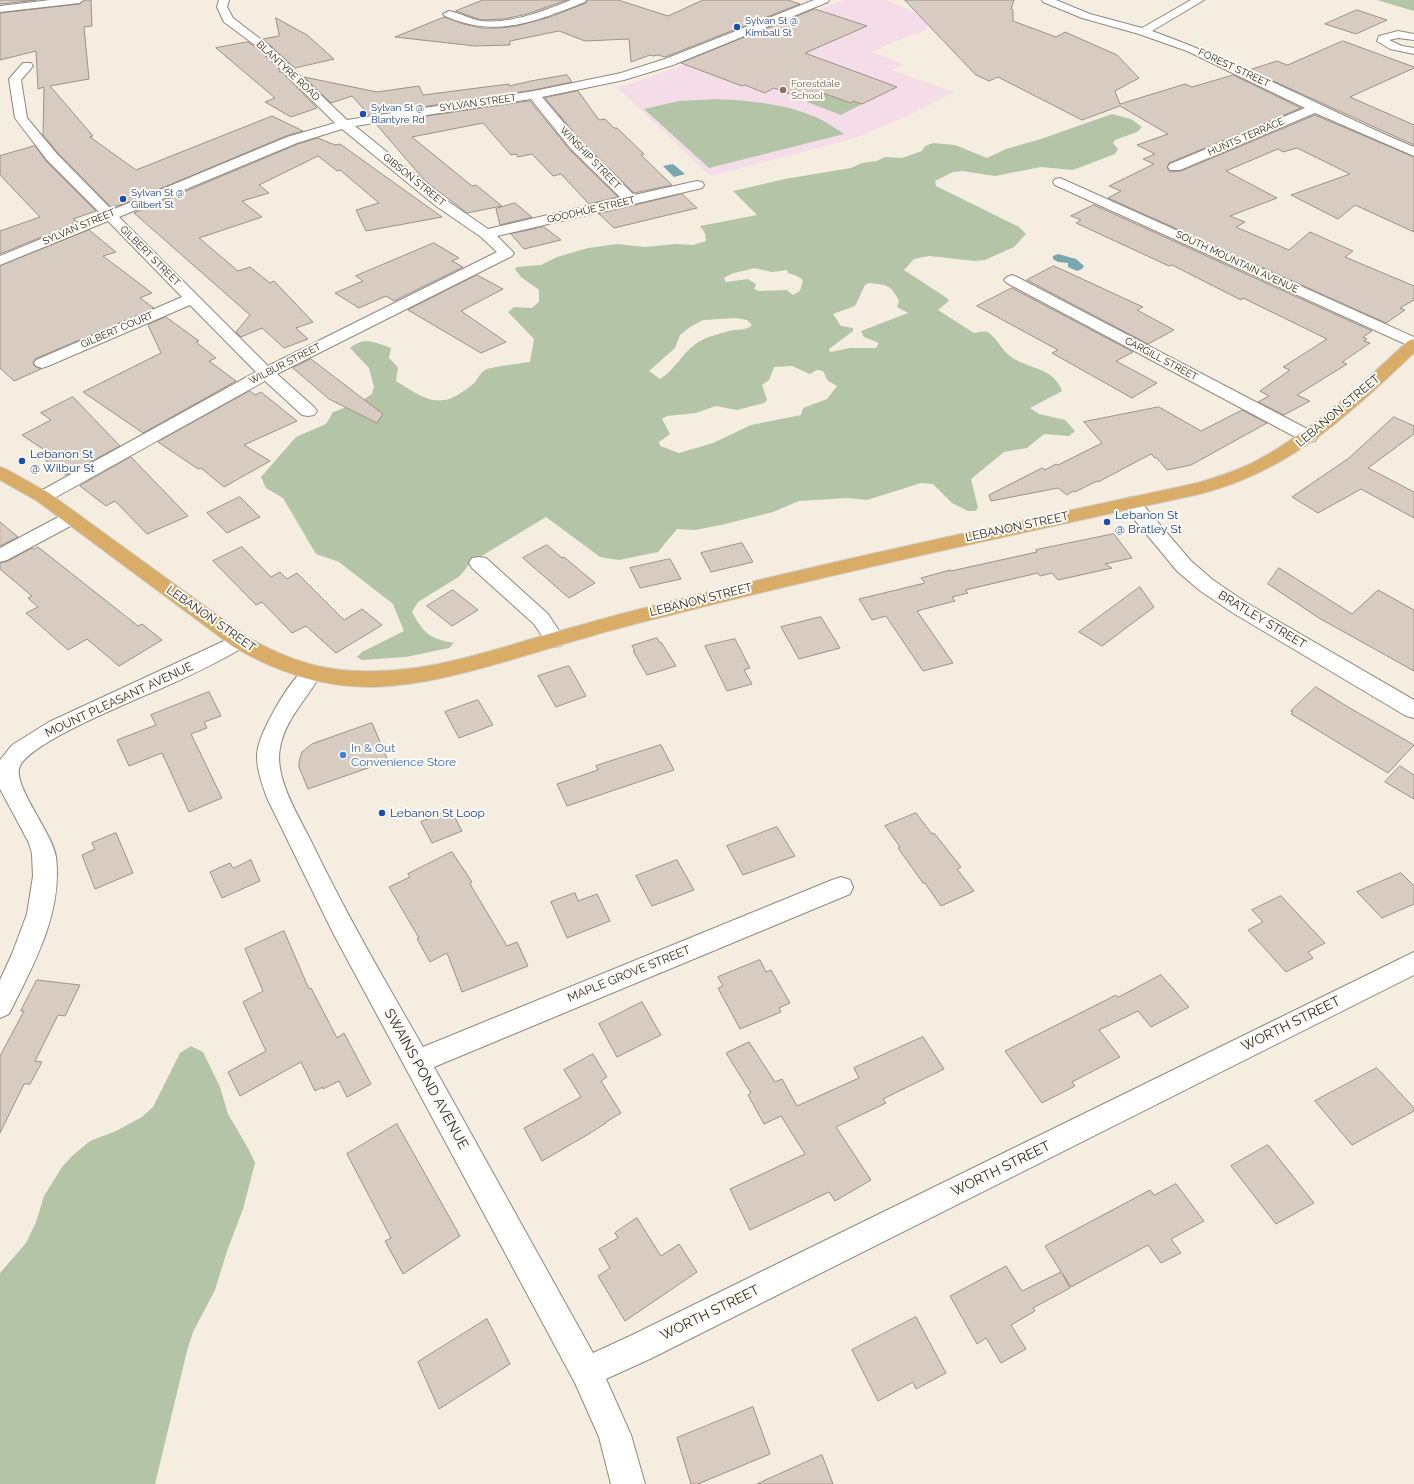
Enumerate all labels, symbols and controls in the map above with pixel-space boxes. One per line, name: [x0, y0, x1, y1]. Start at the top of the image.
place label: Sylvan St @ Kimball St: [745, 15, 798, 38]
marker: Sylvan St @ Kimball St: [732, 22, 742, 32]
street label: BLANTYRE ROAD: [254, 38, 322, 104]
street label: FOREST STREET: [1196, 46, 1272, 90]
place label: Forestdale School: [791, 78, 840, 102]
marker: Forestdale School: [778, 85, 788, 95]
street label: SYLVAN STREET: [439, 92, 517, 114]
place label: Sylvan St @ Blantyre Rd: [371, 102, 425, 126]
marker: Sylvan St @ Blantyre Rd: [358, 109, 368, 119]
street label: HUNTS TERRACE: [1206, 115, 1286, 159]
street label: WINSHIP STREET: [557, 124, 623, 192]
street label: GIBSON STREET: [380, 151, 448, 209]
place label: Sylvan St @ Gilbert St: [131, 187, 184, 210]
marker: Sylvan St @ Gilbert St: [118, 194, 128, 204]
street label: GOODHUE STREET: [546, 194, 636, 226]
street label: SYLVAN STREET: [41, 206, 117, 248]
street label: GILBERT STREET: [117, 223, 183, 289]
street label: SOUTH MOUNTAIN AVENUE: [1174, 228, 1300, 296]
street label: GILBERT COURT: [79, 309, 155, 351]
street label: CARGILL STREET: [1122, 335, 1200, 383]
street label: WILBUR STREET: [247, 341, 323, 387]
street label: LEBANON STREET: [1293, 372, 1383, 450]
place label: Lebanon St @ Wilbur St: [30, 447, 95, 475]
marker: Lebanon St @ Wilbur St: [17, 456, 27, 466]
place label: Lebanon St @ Bratley St: [1115, 508, 1182, 536]
street label: LEBANON STREET: [964, 509, 1070, 545]
marker: Lebanon St @ Bratley St: [1102, 517, 1112, 527]
street label: LEBANON STREET: [648, 580, 754, 620]
street label: LEBANON STREET: [164, 583, 258, 655]
street label: BRATLEY STREET: [1215, 588, 1309, 652]
street label: MOUNT PLEASANT AVENUE: [43, 659, 195, 741]
place label: In & Out Convenience Store: [351, 741, 456, 769]
marker: In & Out Convenience Store: [338, 750, 348, 760]
place label: Lebanon St Loop: [390, 806, 485, 820]
marker: Lebanon St Loop: [377, 808, 387, 818]
street label: MAPLE GROVE STREET: [565, 943, 693, 1005]
street label: WORTH STREET: [1239, 993, 1343, 1055]
street label: SWAINS POND AVENUE: [380, 1006, 472, 1152]
street label: WORTH STREET: [949, 1138, 1053, 1200]
street label: WORTH STREET: [658, 1282, 762, 1344]

